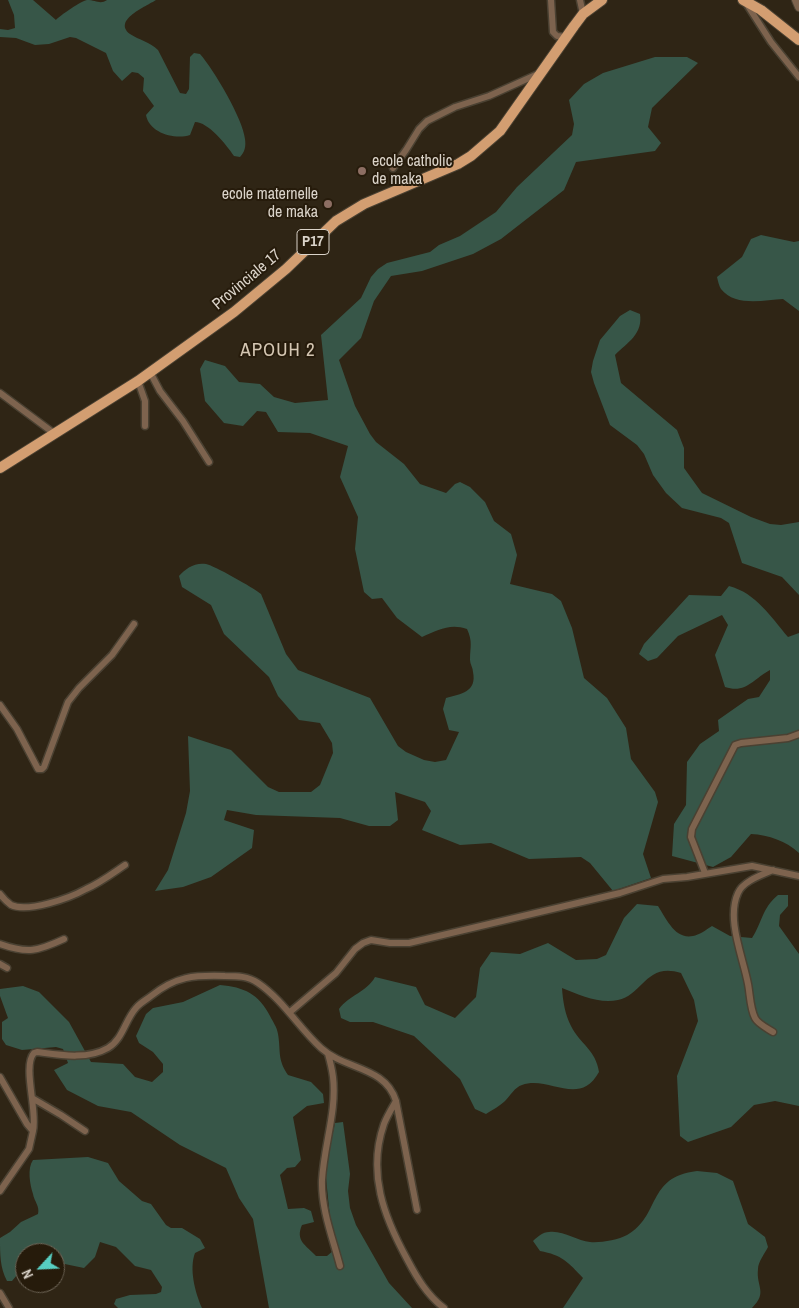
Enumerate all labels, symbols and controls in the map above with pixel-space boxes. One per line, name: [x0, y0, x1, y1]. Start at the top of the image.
place label: ecole catholic de maka: [372, 152, 452, 190]
marker: ecole catholic de maka: [356, 165, 368, 177]
place label: ecole maternelle de maka: [222, 185, 318, 223]
marker: ecole maternelle de maka: [322, 198, 334, 210]
road number: P17: [297, 230, 329, 254]
street label: Provinciale 17: [209, 246, 285, 314]
district label: APOUH 2: [239, 340, 317, 362]
north arrow: [15, 1243, 65, 1293]
text: N: [17, 1266, 37, 1281]

